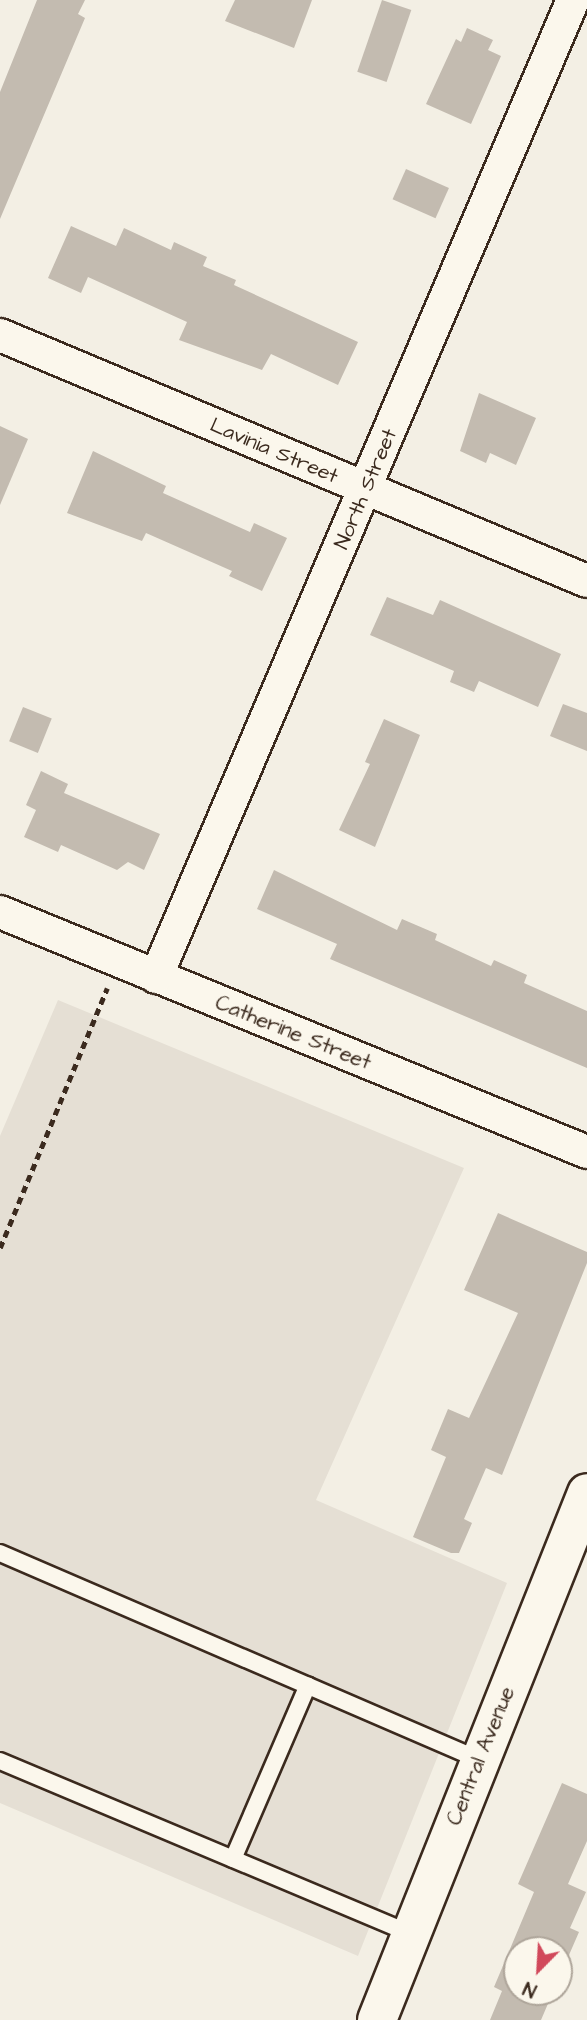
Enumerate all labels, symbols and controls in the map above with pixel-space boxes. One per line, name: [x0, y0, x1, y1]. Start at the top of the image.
street label: Lavinia Street: [206, 413, 342, 489]
street label: North Street: [329, 425, 403, 553]
street label: Catherine Street: [211, 990, 375, 1076]
street label: Central Avenue: [442, 1683, 520, 1829]
north arrow: [503, 1936, 573, 2006]
text: N: [519, 1974, 541, 2004]

